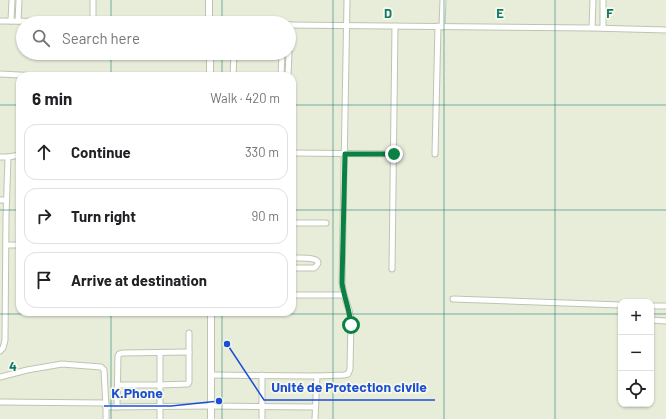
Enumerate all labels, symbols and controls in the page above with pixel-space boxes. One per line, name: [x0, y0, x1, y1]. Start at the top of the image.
text: D: [384, 5, 392, 21]
text: E: [496, 5, 504, 21]
text: F: [606, 5, 614, 21]
search box: [16, 16, 296, 60]
icon: search: [30, 27, 52, 49]
text: Search here: [62, 29, 140, 47]
text: 6 min: [32, 88, 72, 108]
text: Walk · 420 m: [210, 90, 280, 106]
icon: ahead: [33, 141, 55, 163]
text: Continue: [71, 143, 131, 161]
text: 330 m: [245, 144, 279, 160]
route end: [385, 145, 403, 163]
icon: right: [33, 205, 55, 227]
text: Turn right: [71, 207, 136, 225]
text: 90 m: [252, 208, 279, 224]
icon: arrive: [33, 269, 55, 291]
text: Arrive at destination: [71, 271, 207, 289]
map controls: [618, 299, 654, 407]
button: +: [618, 299, 654, 335]
route start: [342, 316, 360, 334]
button: −: [618, 335, 654, 371]
text: 4: [9, 358, 17, 374]
button: locate: [618, 371, 654, 407]
callout: Unité de Protection civile: [264, 374, 435, 400]
text: Unité de Protection civile: [271, 378, 427, 395]
callout: K.Phone: [104, 380, 171, 406]
text: K.Phone: [111, 384, 163, 401]

